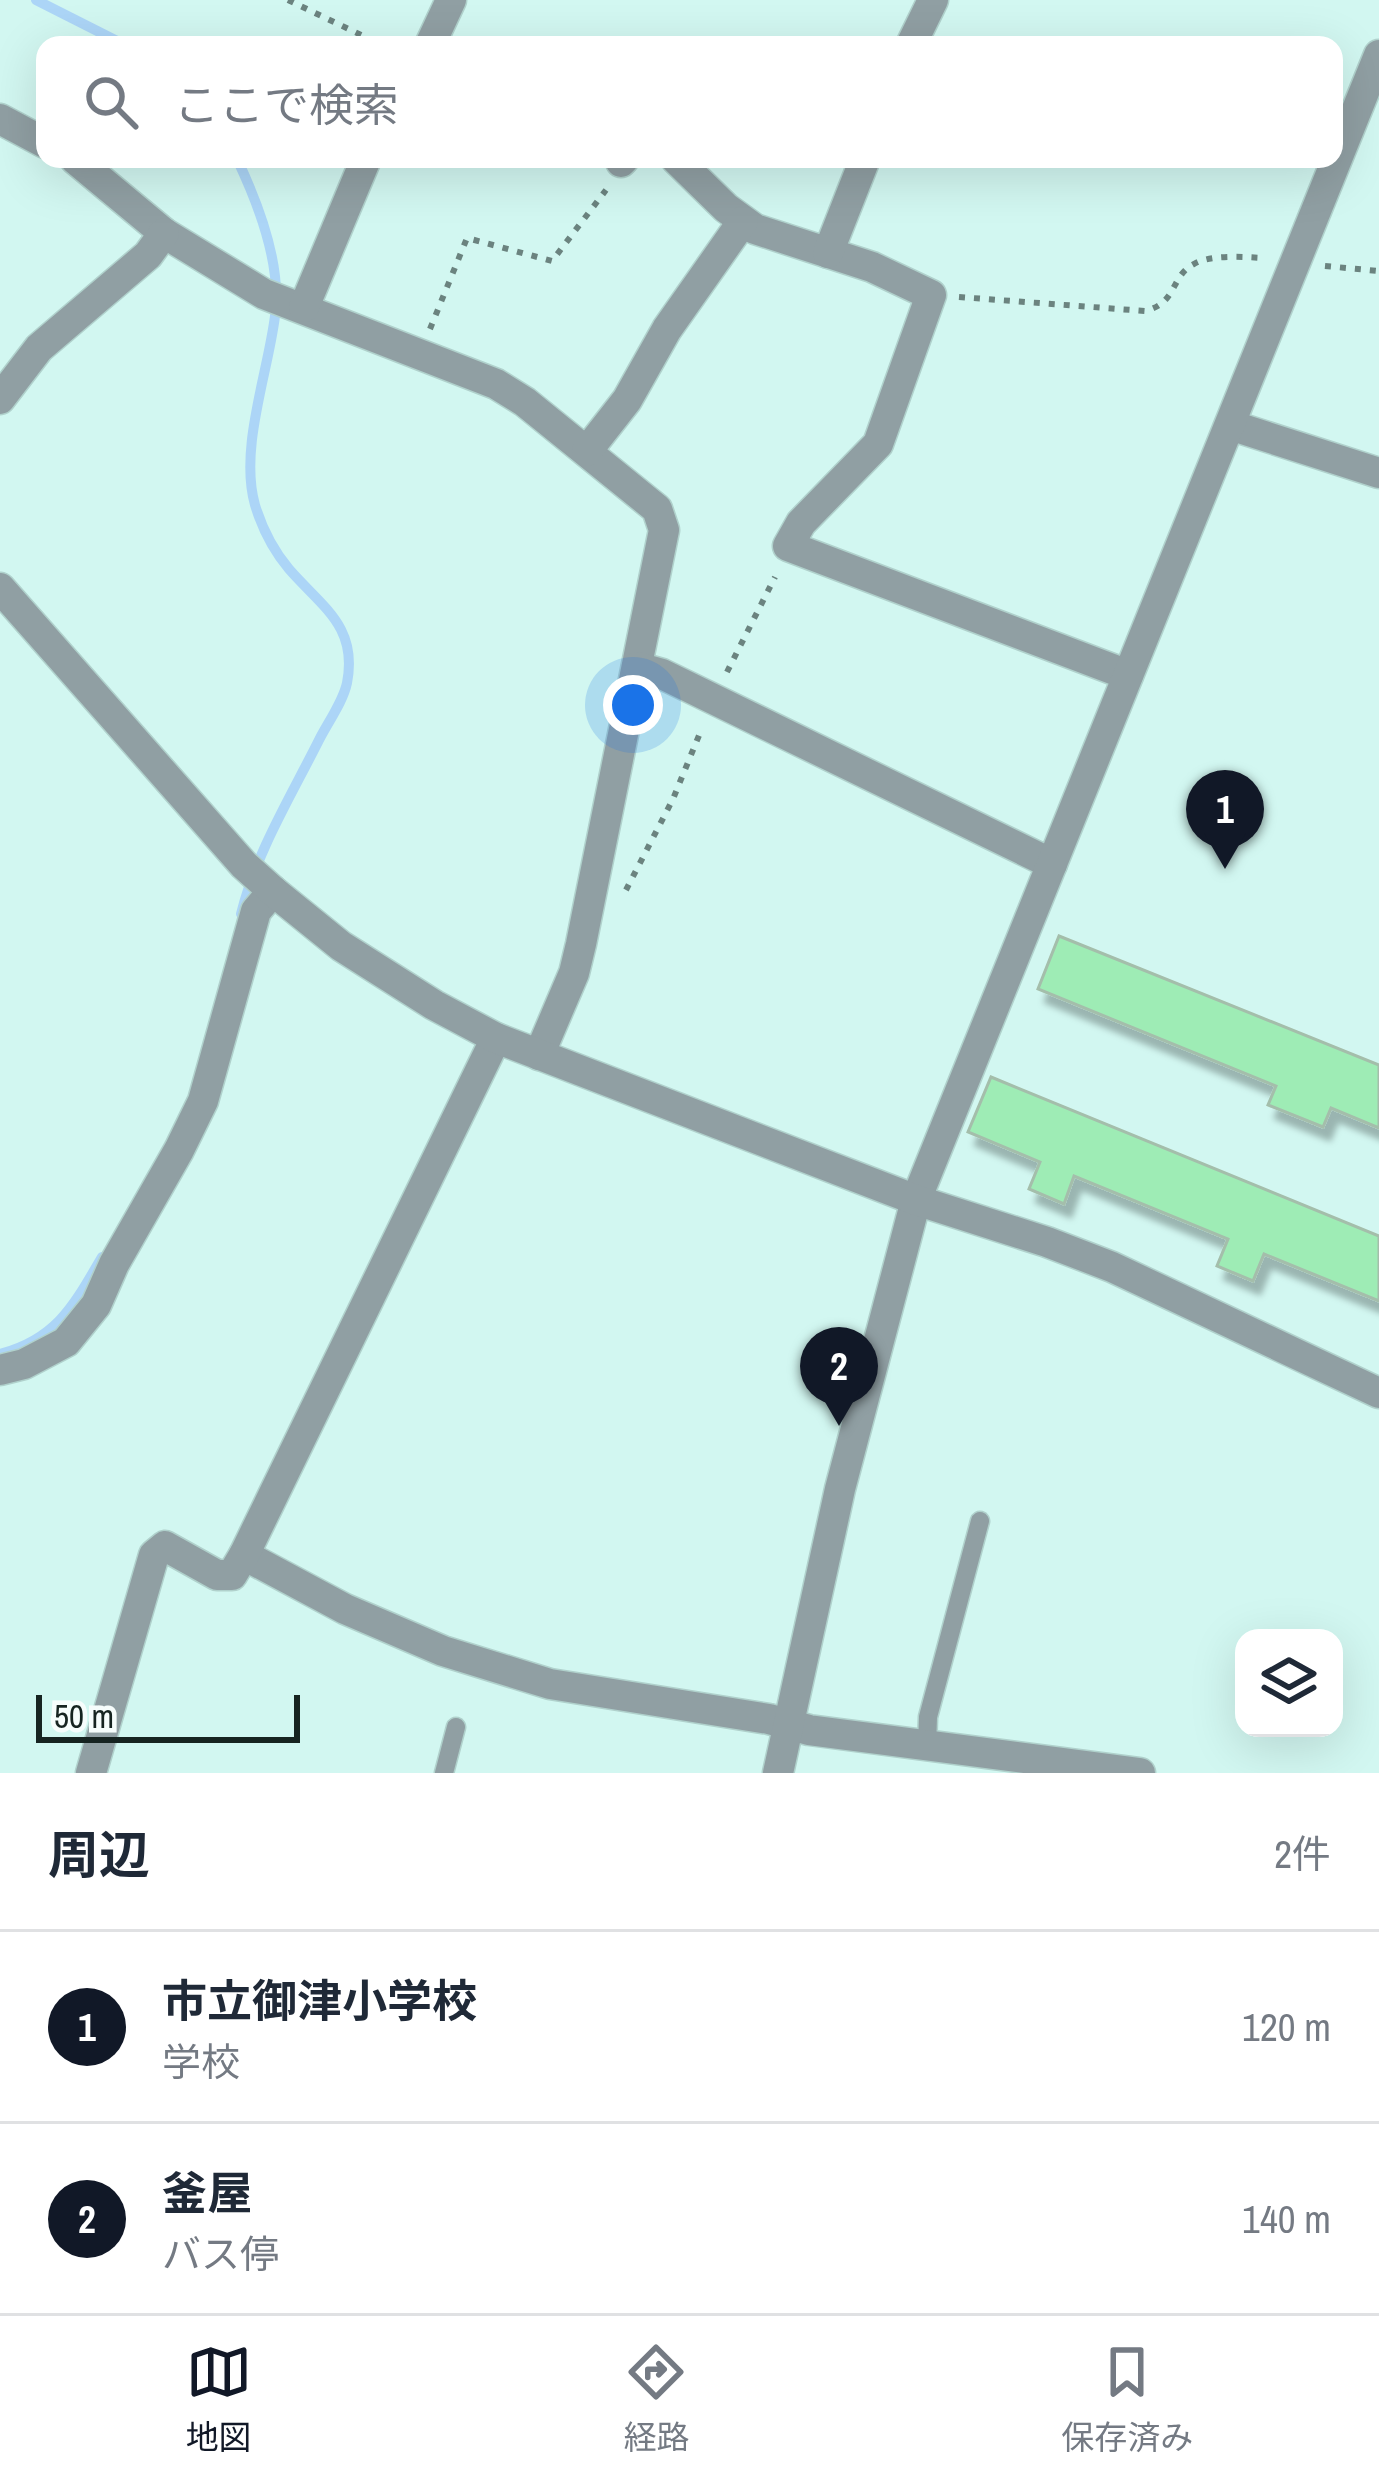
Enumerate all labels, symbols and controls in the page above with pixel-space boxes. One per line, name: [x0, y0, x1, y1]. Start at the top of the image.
search box: [36, 36, 1343, 168]
icon: search: [78, 69, 144, 135]
text: ここで検索: [174, 74, 399, 135]
your location: [603, 675, 663, 735]
pin: 1: [1186, 770, 1264, 869]
pin: 2: [800, 1327, 878, 1426]
map controls: [1235, 1629, 1343, 1737]
button: layers: [1235, 1629, 1343, 1737]
scale bar: [36, 1689, 300, 1742]
text: 50 m: [54, 1694, 114, 1738]
text: 周辺: [48, 1820, 150, 1889]
text: 2件: [1274, 1828, 1331, 1880]
text: 市立御津小学校: [162, 1970, 477, 2031]
text: 1: [78, 2001, 96, 2053]
text: 120 m: [1242, 2001, 1331, 2053]
text: 学校: [162, 2036, 240, 2088]
text: 釜屋: [162, 2162, 252, 2223]
text: 2: [78, 2193, 96, 2245]
text: 140 m: [1242, 2193, 1331, 2245]
text: バス停: [162, 2228, 279, 2280]
tab: 地図: [186, 2339, 252, 2459]
tab: 経路: [623, 2339, 689, 2459]
tab: 保存済み: [1061, 2339, 1193, 2459]

